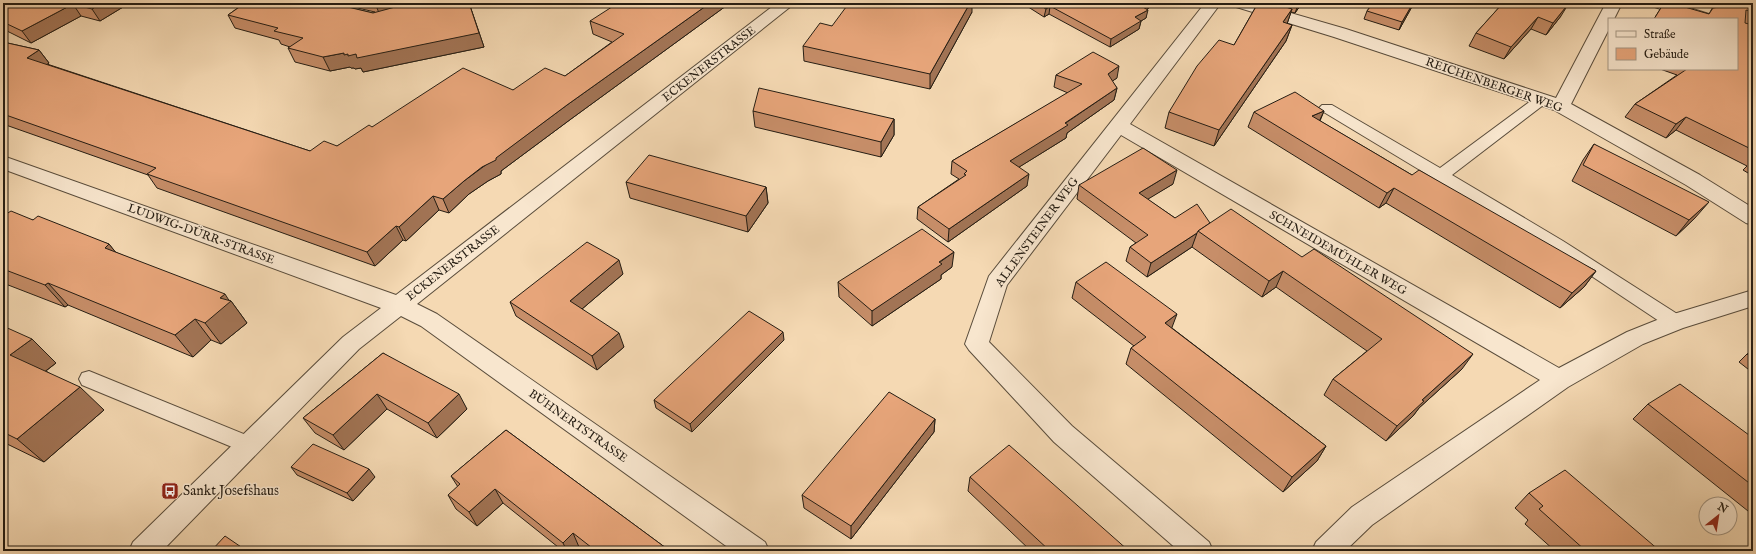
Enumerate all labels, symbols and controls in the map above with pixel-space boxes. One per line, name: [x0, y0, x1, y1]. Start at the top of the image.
legend: [1608, 18, 1738, 70]
street label: ECKENERSTRASSE: [659, 23, 759, 105]
text: Straße: [1644, 27, 1676, 42]
text: Gebäude: [1644, 47, 1689, 62]
street label: REICHENBERGER WEG: [1423, 54, 1565, 116]
street label: ALLENSTEINER WEG: [992, 174, 1082, 291]
street label: LUDWIG-DÜRR-STRASSE: [125, 199, 277, 268]
street label: SCHNEIDEMÜHLER WEG: [1267, 207, 1410, 299]
street label: ECKENERSTRASSE: [403, 222, 503, 304]
street label: BÜHNERTSTRASSE: [526, 385, 631, 466]
bus stop icon: Sankt Josefshaus: [160, 481, 180, 501]
place label: Sankt Josefshaus: [183, 482, 279, 500]
north arrow: [1698, 496, 1738, 536]
text: N: [1714, 499, 1731, 517]

